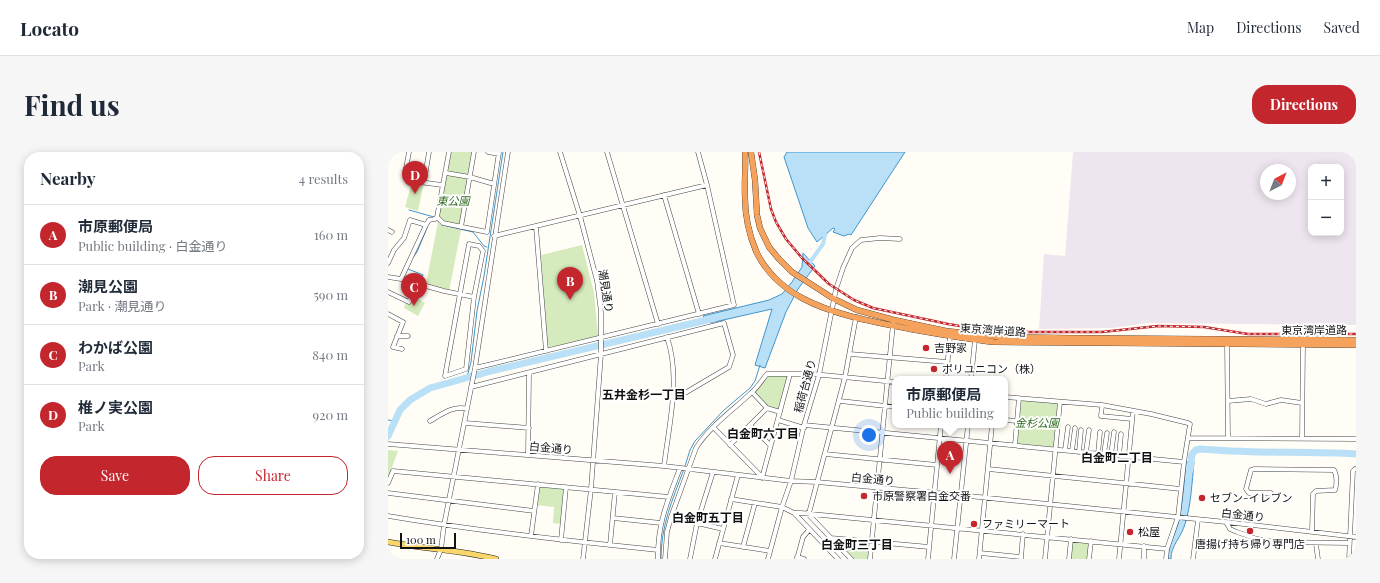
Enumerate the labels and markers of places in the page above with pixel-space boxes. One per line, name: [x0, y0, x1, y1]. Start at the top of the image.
pin: D: [402, 161, 428, 194]
pin: B: [557, 267, 583, 300]
pin: C: [401, 273, 427, 306]
place label: 吉野家: [934, 340, 967, 355]
marker: 吉野家: [921, 343, 931, 353]
place label: ポリユニコン（株）: [942, 361, 1041, 376]
marker: ポリユニコン（株）: [929, 364, 939, 374]
pin: A: [937, 441, 963, 474]
place label: 市原警察署白金交番: [872, 488, 971, 503]
place label: セブン-イレブン: [1210, 490, 1293, 505]
marker: 市原警察署白金交番: [859, 491, 869, 501]
marker: セブン-イレブン: [1197, 493, 1207, 503]
place label: ファミリーマート: [982, 516, 1070, 531]
marker: ファミリーマート: [969, 519, 979, 529]
place label: 松屋: [1138, 524, 1160, 539]
marker: 唐揚げ持ち帰り専門店: [1245, 526, 1255, 536]
marker: 松屋: [1125, 527, 1135, 537]
place label: 唐揚げ持ち帰り専門店: [1195, 536, 1305, 551]

